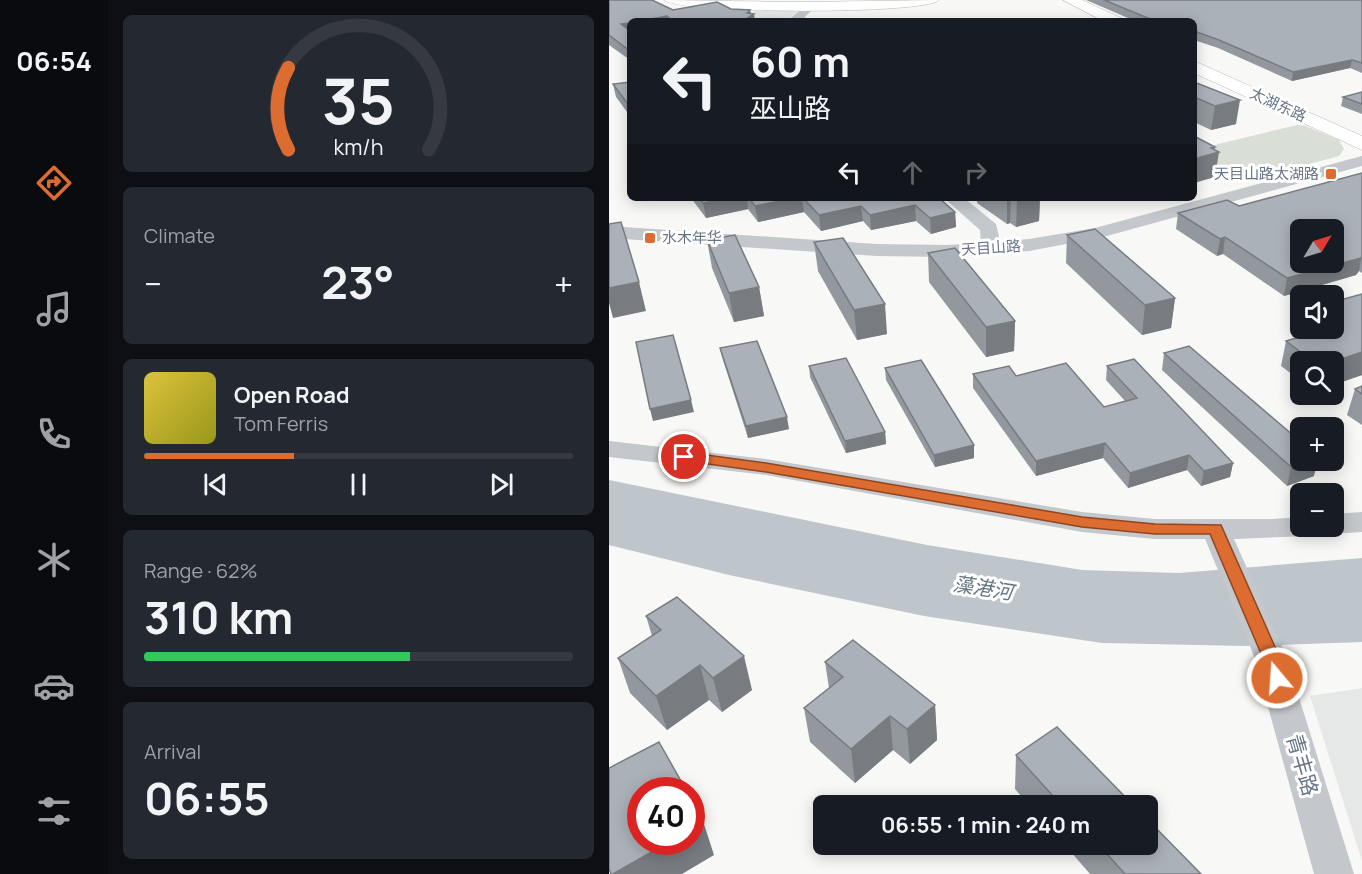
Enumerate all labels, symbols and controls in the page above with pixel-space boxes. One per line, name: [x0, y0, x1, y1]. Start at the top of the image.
text: 60 m: [750, 32, 850, 90]
text: 06:54: [16, 42, 92, 79]
icon: left: [651, 42, 729, 120]
text: 35: [322, 58, 395, 144]
street label: 太湖东路: [1247, 82, 1310, 127]
text: 巫山路: [750, 89, 831, 126]
text: km/h: [334, 133, 383, 162]
icon: left: [833, 156, 866, 189]
icon: ahead: [896, 156, 929, 189]
icon: right: [959, 156, 992, 189]
icon: directions: [33, 162, 75, 204]
place label: 天目山路太湖路: [1214, 163, 1319, 184]
marker: 天目山路太湖路: [1324, 167, 1338, 181]
north arrow: [1290, 219, 1344, 273]
map controls: [1290, 219, 1344, 537]
text: Climate: [144, 222, 215, 249]
place label: 水木年华: [662, 227, 722, 248]
marker: 水木年华: [643, 231, 657, 245]
street label: 天目山路: [960, 235, 1022, 260]
text: 23°: [321, 251, 395, 313]
text: −: [144, 261, 162, 306]
text: +: [554, 261, 573, 306]
button: sound: [1290, 285, 1344, 339]
icon: music: [33, 288, 75, 330]
button: search: [1290, 351, 1344, 405]
text: Open Road: [234, 380, 349, 410]
text: Tom Ferris: [234, 410, 328, 437]
icon: phone: [33, 413, 75, 455]
button: +: [1290, 417, 1344, 471]
pin: [658, 431, 709, 482]
icon: arrive: [667, 440, 700, 473]
icon: previous: [199, 468, 232, 501]
icon: pause: [342, 468, 375, 501]
icon: next: [485, 468, 518, 501]
button: −: [1290, 483, 1344, 537]
icon: climate: [33, 539, 75, 581]
text: Range · 62%: [144, 557, 258, 584]
water label: 藻港河: [951, 569, 1019, 606]
text: 310 km: [144, 586, 293, 648]
position arrow: [1245, 646, 1309, 710]
icon: car: [33, 665, 75, 707]
street label: 青丰路: [1281, 731, 1325, 799]
text: Arrival: [144, 738, 201, 765]
text: 06:55: [144, 767, 270, 829]
speed limit sign: 40: [627, 777, 705, 855]
icon: filters: [33, 790, 75, 832]
text: 06:55 · 1 min · 240 m: [881, 810, 1090, 840]

